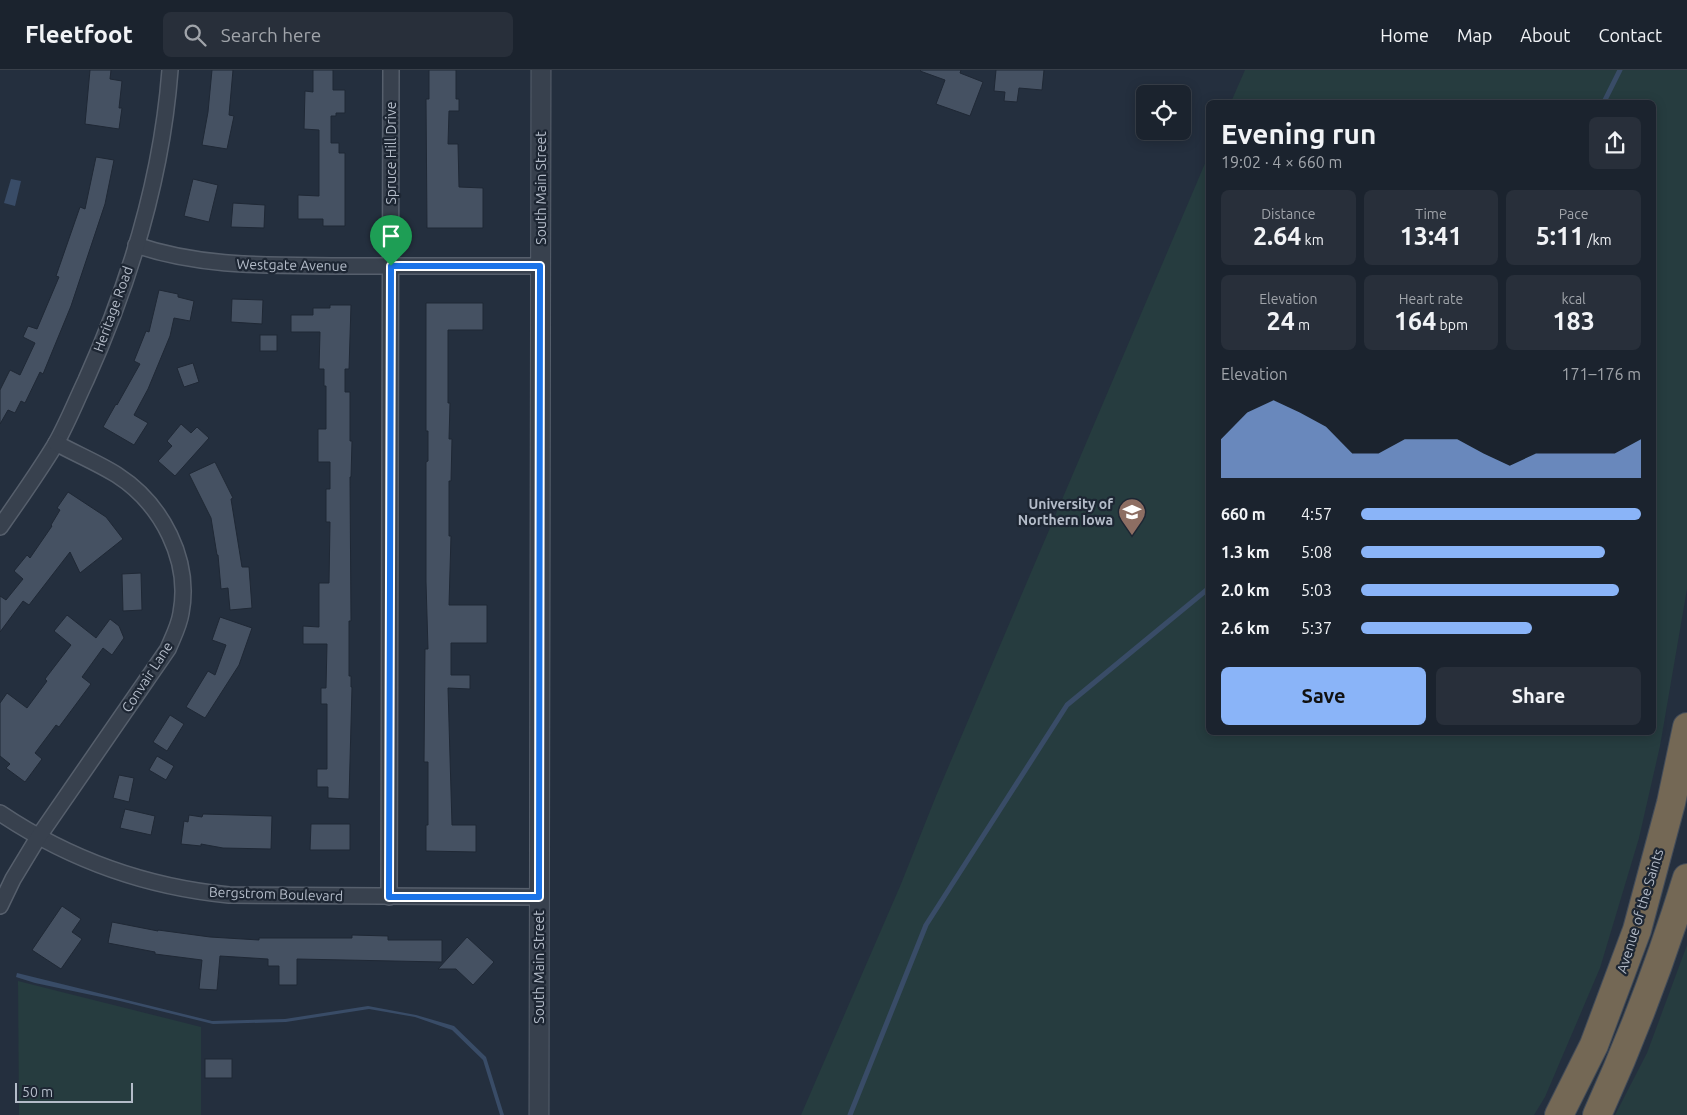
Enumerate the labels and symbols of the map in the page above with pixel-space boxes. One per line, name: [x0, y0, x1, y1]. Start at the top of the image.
street label: Spruce Hill Drive: [383, 101, 399, 205]
street label: South Main Street: [533, 131, 549, 245]
pin: [370, 215, 412, 266]
street label: Westgate Avenue: [236, 256, 348, 274]
street label: Heritage Road: [90, 264, 136, 354]
place label: University of Northern Iowa: [1018, 496, 1113, 528]
school or university icon: University of Northern Iowa: [1117, 497, 1147, 536]
street label: Convair Lane: [118, 639, 176, 715]
street label: Avenue of the Saints: [1613, 847, 1667, 975]
street label: Bergstrom Boulevard: [209, 884, 343, 904]
street label: South Main Street: [531, 910, 547, 1024]
scale bar: [15, 1080, 132, 1103]

